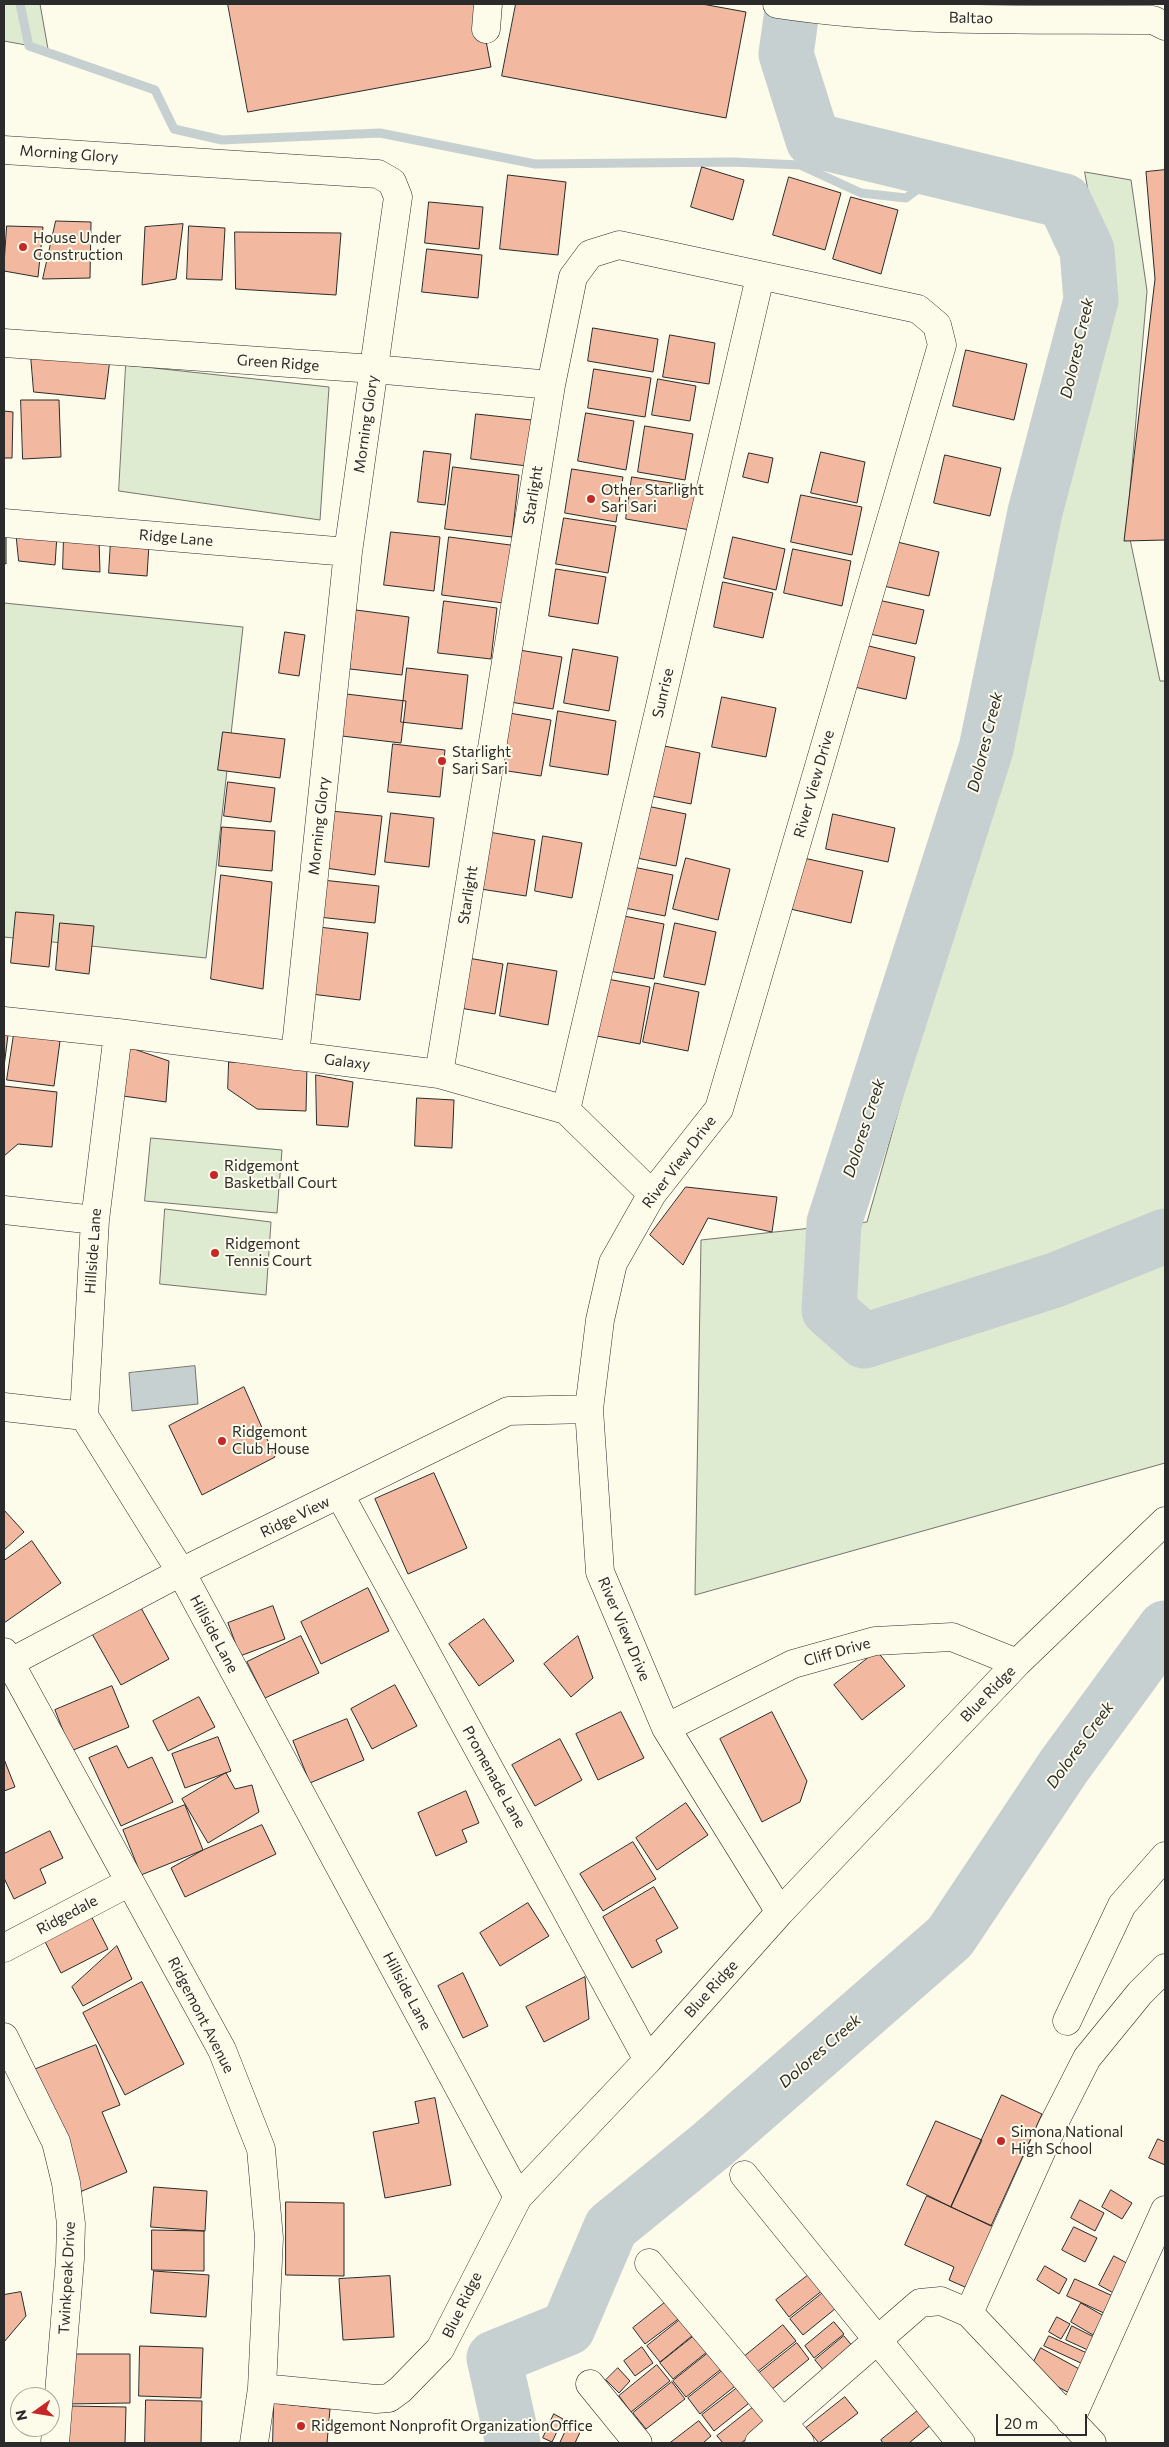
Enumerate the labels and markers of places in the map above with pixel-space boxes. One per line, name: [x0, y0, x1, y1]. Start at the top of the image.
place label: House Under Construction: [33, 229, 123, 264]
marker: House Under Construction: [17, 241, 29, 253]
place label: Other Starlight Sari Sari: [601, 481, 704, 516]
marker: Other Starlight Sari Sari: [585, 493, 597, 505]
place label: Starlight Sari Sari: [452, 743, 511, 778]
marker: Starlight Sari Sari: [436, 755, 448, 767]
place label: Ridgemont Basketball Court: [224, 1157, 337, 1192]
marker: Ridgemont Basketball Court: [208, 1169, 220, 1181]
place label: Ridgemont Tennis Court: [225, 1235, 312, 1270]
marker: Ridgemont Tennis Court: [209, 1247, 221, 1259]
place label: Ridgemont Club House: [232, 1423, 310, 1458]
marker: Ridgemont Club House: [216, 1435, 228, 1447]
place label: Simona National High School: [1011, 2123, 1123, 2158]
marker: Simona National High School: [995, 2135, 1007, 2147]
place label: Ridgemont Nonprofit OrganizationOffice: [311, 2417, 593, 2435]
marker: Ridgemont Nonprofit OrganizationOffice: [295, 2420, 307, 2432]

